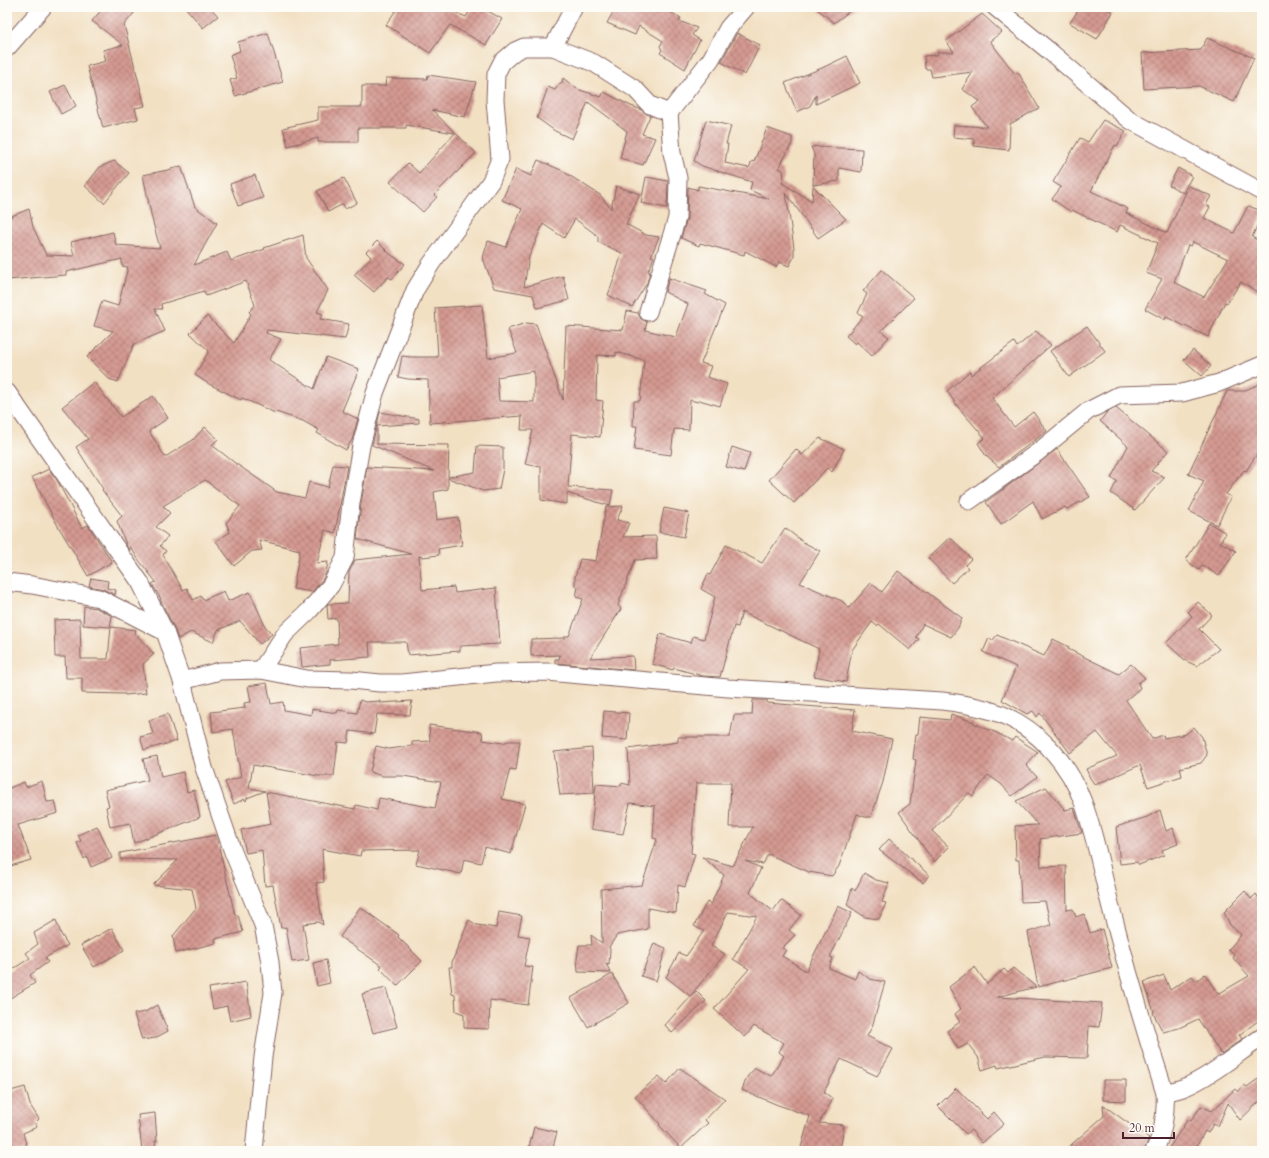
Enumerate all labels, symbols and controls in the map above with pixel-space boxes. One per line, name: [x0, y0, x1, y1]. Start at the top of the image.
scale bar: [1123, 1114, 1174, 1140]
text: 20 m: [1129, 1120, 1156, 1136]

